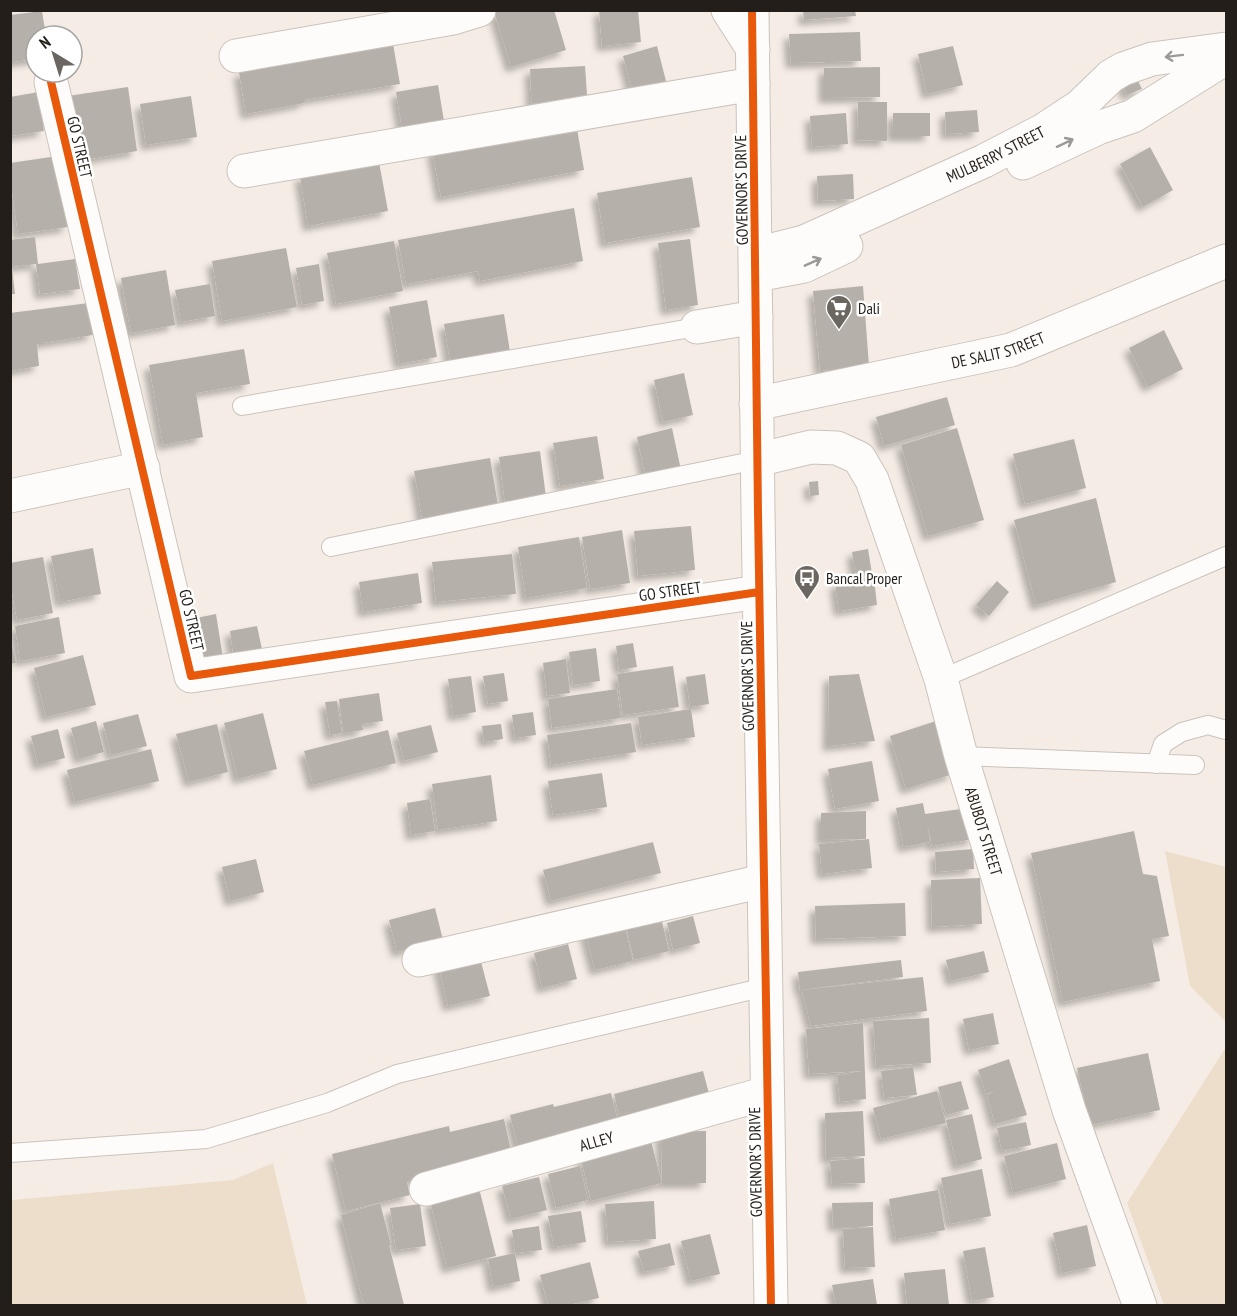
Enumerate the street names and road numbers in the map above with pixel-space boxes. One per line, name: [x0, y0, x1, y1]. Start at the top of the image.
street label: GO STREET: [63, 114, 97, 180]
street label: MULBERRY STREET: [943, 121, 1048, 187]
street label: GOVERNOR'S DRIVE: [730, 134, 752, 245]
street label: DE SALIT STREET: [950, 327, 1048, 372]
street label: GO STREET: [638, 577, 702, 605]
street label: GO STREET: [175, 587, 209, 653]
street label: GOVERNOR'S DRIVE: [736, 620, 758, 731]
street label: ABUBOT STREET: [961, 784, 1007, 878]
street label: GOVERNOR'S DRIVE: [744, 1106, 766, 1217]
street label: ALLEY: [577, 1126, 617, 1155]

